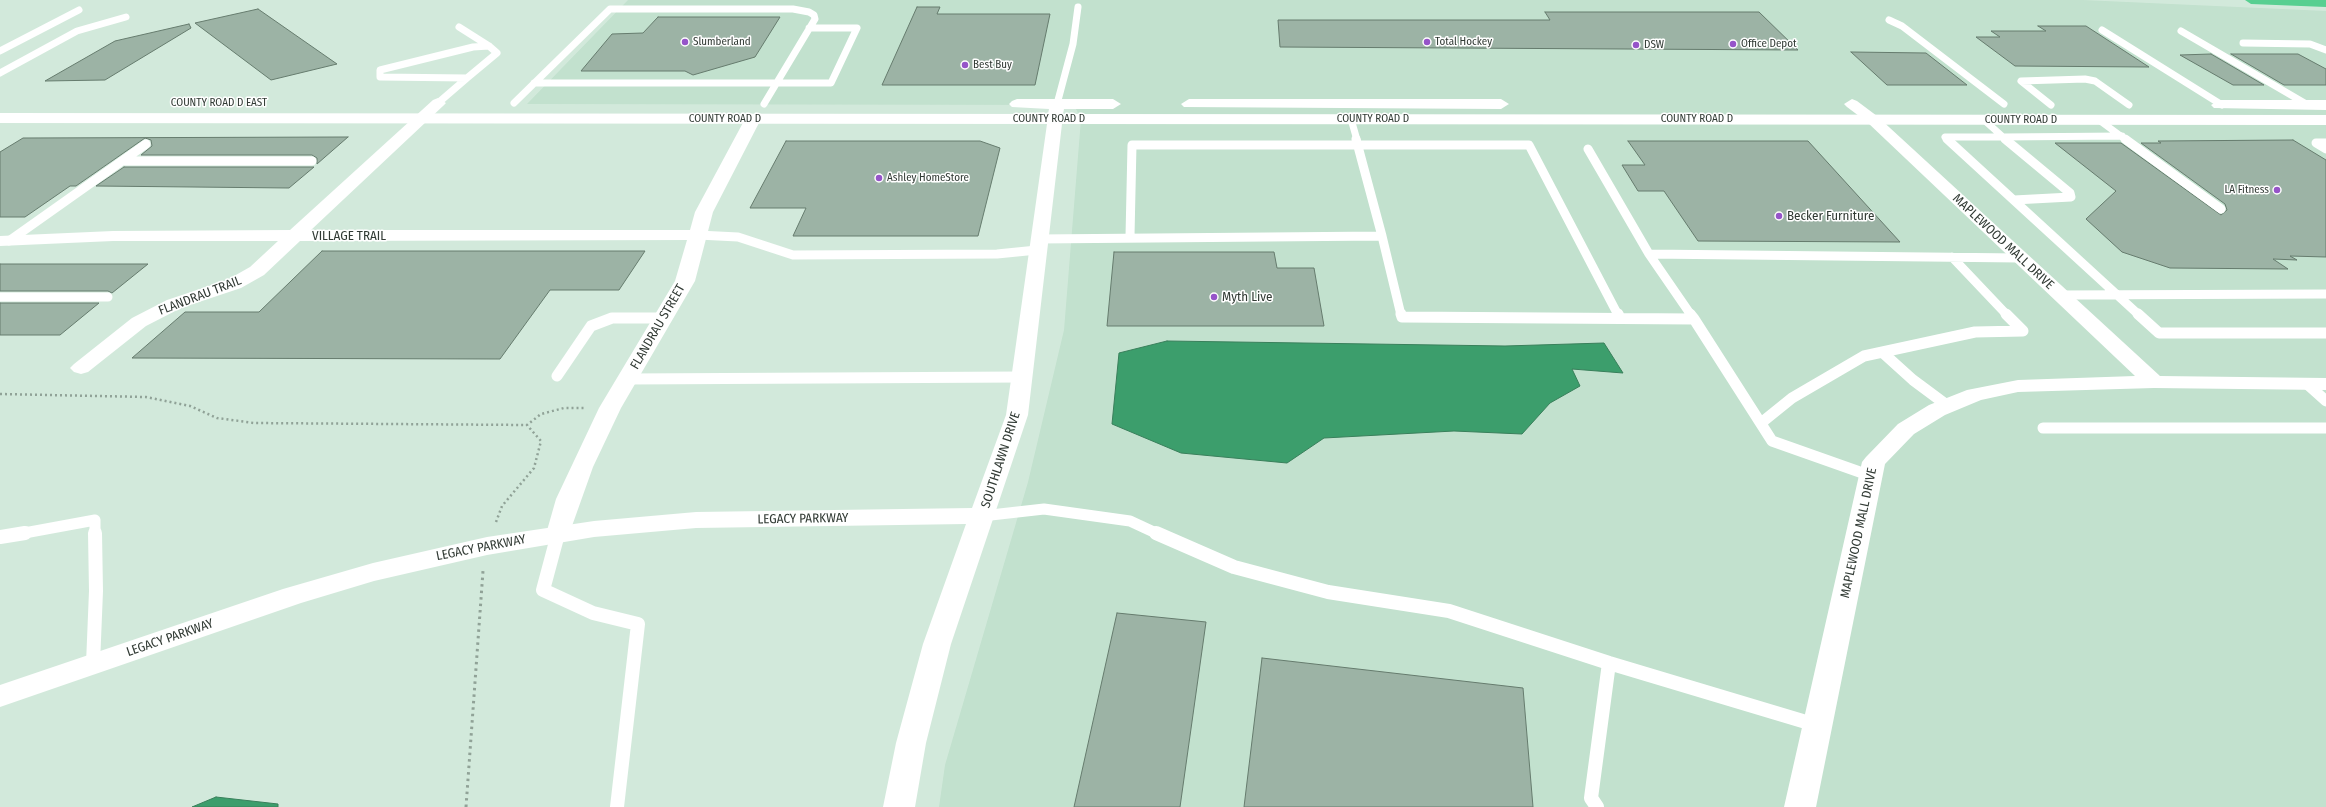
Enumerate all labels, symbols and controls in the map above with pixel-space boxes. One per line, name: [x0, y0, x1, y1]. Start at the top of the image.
place label: Slumberland: [693, 35, 751, 49]
place label: Total Hockey: [1435, 35, 1492, 49]
marker: Slumberland: [680, 37, 690, 47]
marker: Total Hockey: [1422, 37, 1432, 47]
place label: Office Depot: [1741, 37, 1797, 51]
place label: DSW: [1644, 38, 1664, 52]
marker: Office Depot: [1728, 39, 1738, 49]
marker: DSW: [1631, 40, 1641, 50]
place label: Best Buy: [973, 58, 1012, 72]
marker: Best Buy: [960, 60, 970, 70]
street label: COUNTY ROAD D EAST: [171, 96, 267, 110]
street label: COUNTY ROAD D: [689, 112, 761, 126]
street label: COUNTY ROAD D: [1013, 112, 1085, 126]
street label: COUNTY ROAD D: [1337, 112, 1409, 126]
street label: COUNTY ROAD D: [1661, 112, 1733, 126]
street label: COUNTY ROAD D: [1985, 113, 2057, 127]
place label: Ashley HomeStore: [887, 171, 969, 185]
marker: Ashley HomeStore: [874, 173, 884, 183]
place label: LA Fitness: [2224, 183, 2269, 197]
marker: LA Fitness: [2272, 185, 2282, 195]
street label: MAPLEWOOD MALL DRIVE: [1949, 191, 2057, 293]
place label: Becker Furniture: [1787, 208, 1874, 224]
marker: Becker Furniture: [1774, 211, 1784, 221]
street label: VILLAGE TRAIL: [312, 228, 386, 244]
street label: FLANDRAU TRAIL: [156, 273, 244, 319]
street label: FLANDRAU STREET: [627, 282, 689, 372]
place label: Myth Live: [1222, 289, 1272, 305]
marker: Myth Live: [1209, 292, 1219, 302]
street label: SOUTHLAWN DRIVE: [978, 410, 1024, 510]
street label: MAPLEWOOD MALL DRIVE: [1838, 466, 1880, 600]
street label: LEGACY PARKWAY: [757, 510, 849, 528]
street label: LEGACY PARKWAY: [435, 532, 527, 564]
street label: LEGACY PARKWAY: [124, 616, 216, 660]

